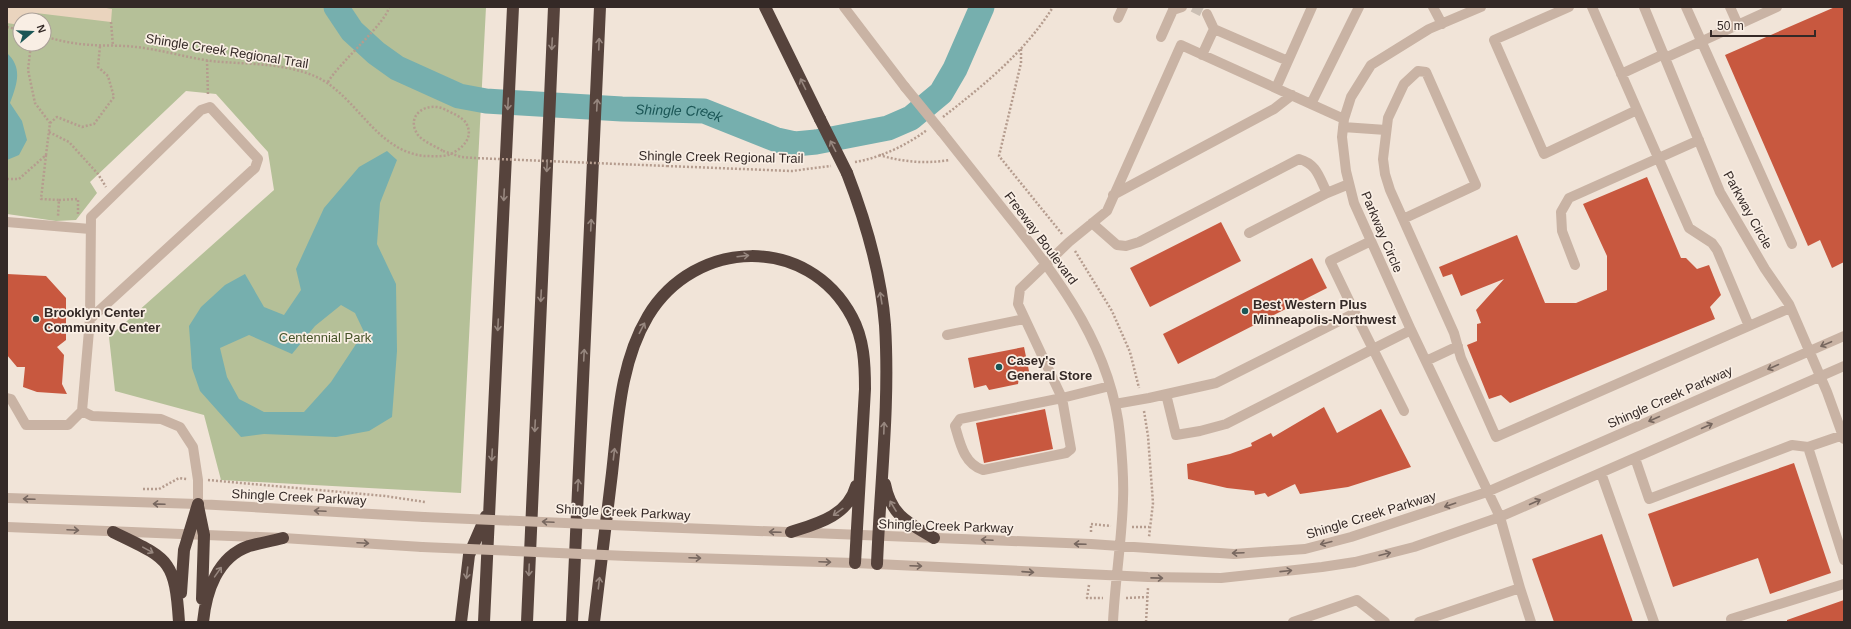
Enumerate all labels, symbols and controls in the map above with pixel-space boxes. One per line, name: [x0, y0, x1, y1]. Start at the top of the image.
north arrow: [12, 12, 52, 52]
scale bar: [1711, 12, 1815, 38]
text: 50 m: [1717, 19, 1744, 33]
text: N: [34, 23, 48, 35]
street label: Shingle Creek Regional Trail: [144, 31, 310, 71]
one-way arrow: [548, 37, 556, 50]
one-way arrow: [595, 38, 603, 51]
one-way arrow: [799, 78, 806, 90]
one-way arrow: [505, 97, 512, 110]
one-way arrow: [593, 99, 600, 112]
water label: Shingle Creek: [635, 101, 726, 126]
one-way arrow: [829, 140, 836, 152]
street label: Shingle Creek Regional Trail: [638, 148, 804, 166]
one-way arrow: [544, 159, 551, 172]
street label: Parkway Circle: [1720, 168, 1776, 252]
one-way arrow: [500, 188, 508, 201]
street label: Freeway Boulevard: [1001, 189, 1081, 287]
street label: Parkway Circle: [1358, 189, 1406, 275]
one-way arrow: [587, 219, 594, 232]
one-way arrow: [736, 253, 749, 260]
one-way arrow: [537, 289, 545, 302]
one-way arrow: [877, 292, 885, 305]
place label: Best Western Plus Minneapolis-Northwest: [1253, 297, 1397, 327]
place label: Brooklyn Center Community Center: [44, 305, 160, 335]
marker: Best Western Plus Minneapolis-Northwest: [1240, 306, 1250, 316]
marker: Brooklyn Center Community Center: [31, 314, 41, 324]
one-way arrow: [494, 318, 502, 331]
one-way arrow: [638, 322, 646, 334]
park label: Centennial Park: [279, 330, 372, 345]
one-way arrow: [1821, 341, 1833, 348]
one-way arrow: [580, 349, 588, 362]
place label: Casey's General Store: [1007, 353, 1092, 383]
marker: Casey's General Store: [994, 362, 1004, 372]
street label: Shingle Creek Parkway: [1605, 362, 1735, 431]
one-way arrow: [1767, 364, 1779, 371]
one-way arrow: [1648, 416, 1660, 423]
one-way arrow: [531, 419, 538, 432]
one-way arrow: [880, 422, 888, 435]
one-way arrow: [1701, 422, 1713, 430]
one-way arrow: [488, 448, 495, 461]
one-way arrow: [610, 448, 618, 461]
one-way arrow: [574, 479, 581, 492]
street label: Shingle Creek Parkway: [231, 486, 367, 508]
street label: Shingle Creek Parkway: [1304, 488, 1438, 542]
one-way arrow: [23, 495, 36, 502]
one-way arrow: [1529, 498, 1541, 505]
one-way arrow: [153, 500, 166, 507]
street label: Shingle Creek Parkway: [555, 501, 691, 523]
one-way arrow: [889, 501, 897, 512]
one-way arrow: [1444, 502, 1457, 509]
one-way arrow: [314, 507, 327, 515]
one-way arrow: [833, 507, 844, 516]
street label: Shingle Creek Parkway: [878, 516, 1014, 536]
one-way arrow: [542, 519, 555, 526]
one-way arrow: [66, 526, 79, 534]
one-way arrow: [769, 528, 782, 535]
one-way arrow: [981, 536, 994, 544]
one-way arrow: [356, 539, 369, 547]
one-way arrow: [1074, 540, 1087, 548]
one-way arrow: [1319, 540, 1332, 547]
one-way arrow: [142, 546, 154, 554]
one-way arrow: [1232, 550, 1245, 557]
one-way arrow: [1378, 550, 1391, 558]
one-way arrow: [688, 554, 701, 562]
one-way arrow: [818, 559, 831, 566]
one-way arrow: [909, 562, 922, 570]
one-way arrow: [525, 563, 532, 576]
one-way arrow: [463, 566, 471, 579]
one-way arrow: [214, 567, 222, 578]
one-way arrow: [1021, 568, 1034, 575]
one-way arrow: [1279, 568, 1292, 575]
one-way arrow: [1150, 574, 1163, 582]
one-way arrow: [595, 577, 602, 590]

